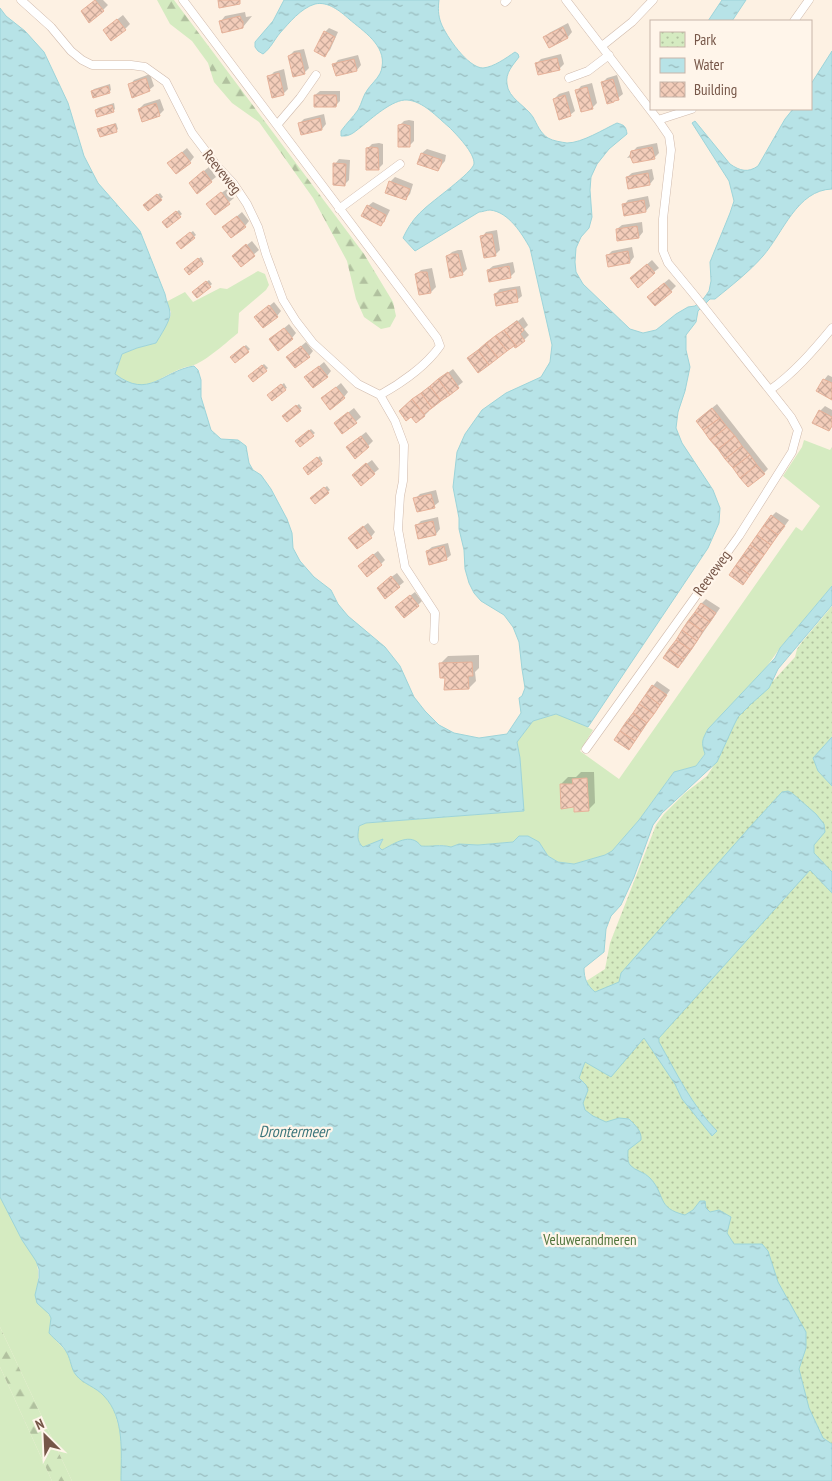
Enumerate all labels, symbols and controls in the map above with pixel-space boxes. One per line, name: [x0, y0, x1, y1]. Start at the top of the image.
legend: [650, 20, 812, 110]
text: Park: [694, 30, 716, 49]
text: Water: [694, 55, 725, 74]
text: Building: [694, 80, 737, 99]
street label: Reeveweg: [199, 146, 246, 198]
street label: Reeveweg: [689, 546, 735, 599]
water label: Drontermeer: [259, 1121, 332, 1141]
park label: Veluwerandmeren: [542, 1230, 637, 1249]
north arrow: [20, 1411, 70, 1461]
text: N: [33, 1414, 47, 1434]

